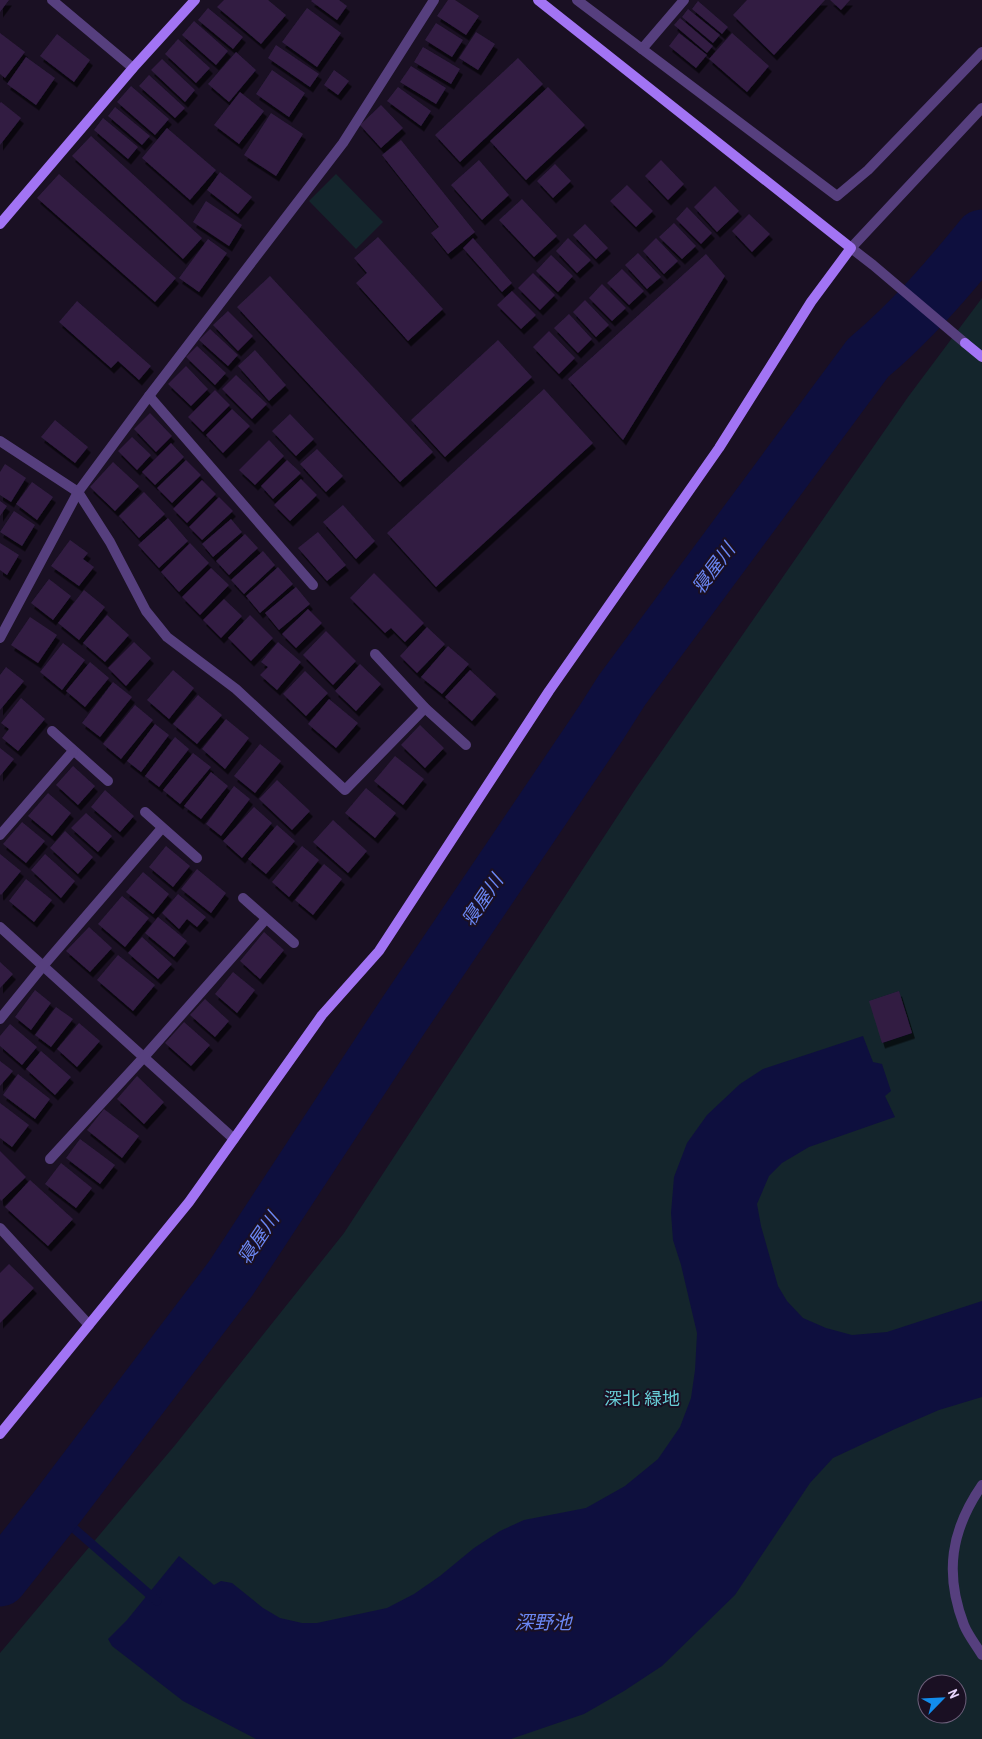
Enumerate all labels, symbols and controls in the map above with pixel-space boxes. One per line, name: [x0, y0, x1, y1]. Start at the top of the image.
water label: 寝屋川: [685, 536, 742, 599]
water label: 寝屋川: [455, 867, 510, 931]
water label: 寝屋川: [231, 1205, 286, 1269]
park label: 深北 緑地: [604, 1386, 680, 1411]
water label: 深野池: [514, 1609, 573, 1635]
north arrow: [917, 1674, 967, 1724]
text: N: [944, 1686, 964, 1701]

